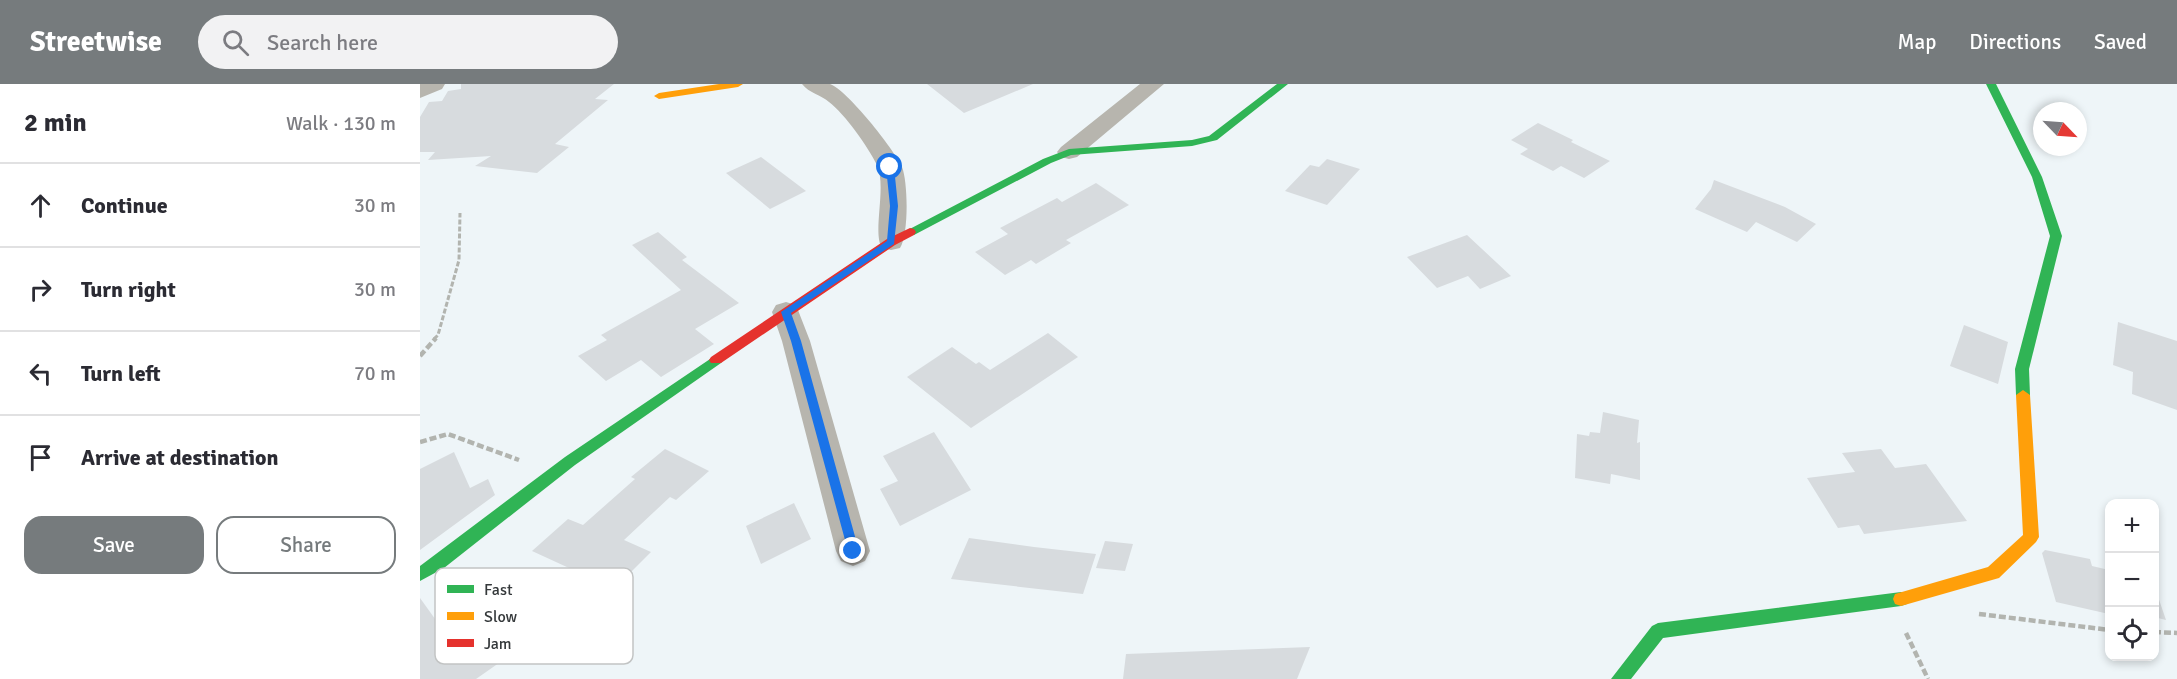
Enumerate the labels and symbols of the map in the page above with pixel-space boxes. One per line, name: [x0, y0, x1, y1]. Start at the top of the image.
north arrow: [2033, 102, 2087, 156]
route start: [876, 153, 902, 179]
route end: [839, 537, 865, 563]
legend: [435, 568, 633, 664]
text: Fast: [484, 580, 513, 600]
text: Slow: [484, 607, 518, 627]
text: Jam: [484, 634, 512, 654]

